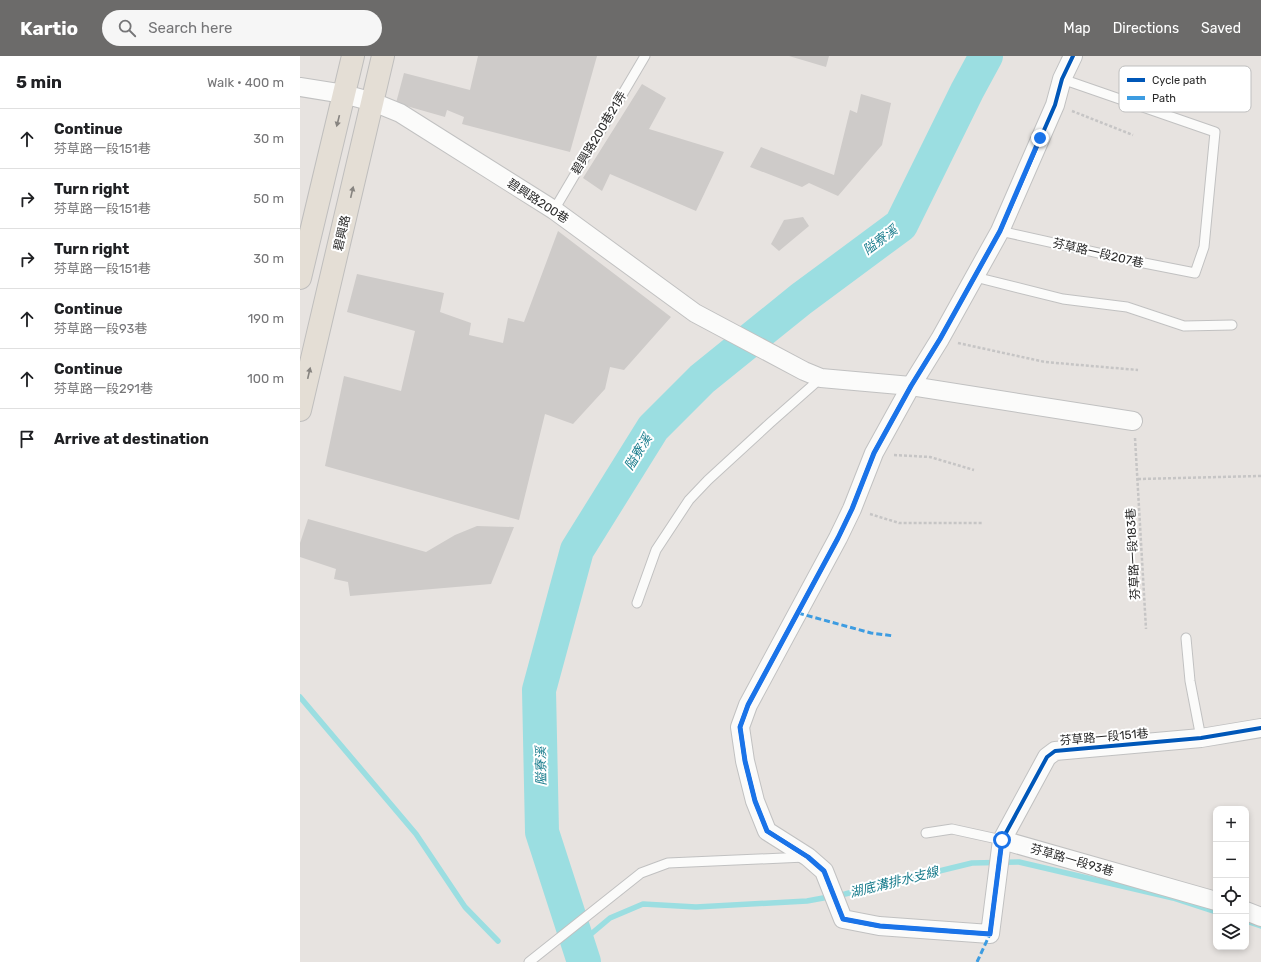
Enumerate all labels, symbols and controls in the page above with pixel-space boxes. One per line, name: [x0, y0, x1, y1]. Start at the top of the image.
search box: [102, 10, 382, 46]
text: Kartio: [20, 17, 78, 40]
icon: search: [116, 17, 138, 39]
text: Search here: [148, 19, 232, 37]
text: Map: [1064, 20, 1091, 37]
text: Directions: [1113, 20, 1179, 37]
text: Saved: [1201, 20, 1241, 37]
legend: [1119, 66, 1251, 112]
text: 5 min: [16, 72, 62, 92]
text: Cycle path: [1152, 74, 1206, 87]
text: Walk · 400 m: [207, 75, 284, 90]
street label: 碧興路200巷21弄: [569, 89, 629, 177]
text: Path: [1152, 92, 1176, 105]
one-way arrow: [334, 115, 340, 127]
text: Continue: [54, 120, 123, 138]
icon: ahead: [16, 128, 38, 150]
route end: [1031, 129, 1049, 147]
text: 30 m: [253, 131, 284, 146]
text: 芬草路一段151巷: [54, 141, 151, 156]
street label: 碧興路200巷: [505, 176, 571, 226]
text: Turn right: [54, 180, 129, 198]
one-way arrow: [349, 185, 355, 198]
icon: right: [16, 188, 38, 210]
text: 50 m: [253, 191, 284, 206]
text: 芬草路一段151巷: [54, 201, 151, 216]
street label: 碧興路: [331, 214, 353, 252]
water label: 隘寮溪: [860, 221, 902, 258]
street label: 芬草路一段207巷: [1051, 236, 1145, 270]
text: Turn right: [54, 240, 129, 258]
icon: right: [16, 248, 38, 270]
text: 30 m: [253, 251, 284, 266]
text: 芬草路一段151巷: [54, 261, 151, 276]
text: Continue: [54, 300, 123, 318]
icon: ahead: [16, 308, 38, 330]
text: 190 m: [248, 311, 284, 326]
text: 芬草路一段93巷: [54, 321, 147, 336]
text: Continue: [54, 360, 123, 378]
one-way arrow: [306, 366, 312, 378]
icon: ahead: [16, 368, 38, 390]
text: 100 m: [247, 371, 284, 386]
text: 芬草路一段291巷: [54, 381, 153, 396]
icon: arrive: [16, 428, 38, 450]
text: Arrive at destination: [54, 430, 209, 448]
water label: 隘寮溪: [621, 430, 656, 473]
street label: 芬草路一段183巷: [1124, 508, 1142, 600]
street label: 芬草路一段151巷: [1059, 726, 1149, 748]
water label: 隘寮溪: [533, 744, 549, 786]
map controls: [1213, 806, 1249, 950]
button: +: [1213, 806, 1249, 842]
route start: [993, 831, 1011, 849]
street label: 芬草路一段93巷: [1029, 841, 1115, 879]
button: −: [1213, 842, 1249, 878]
water label: 湖底溝排水支線: [848, 863, 942, 900]
button: locate: [1213, 878, 1249, 914]
button: layers: [1213, 914, 1249, 950]

